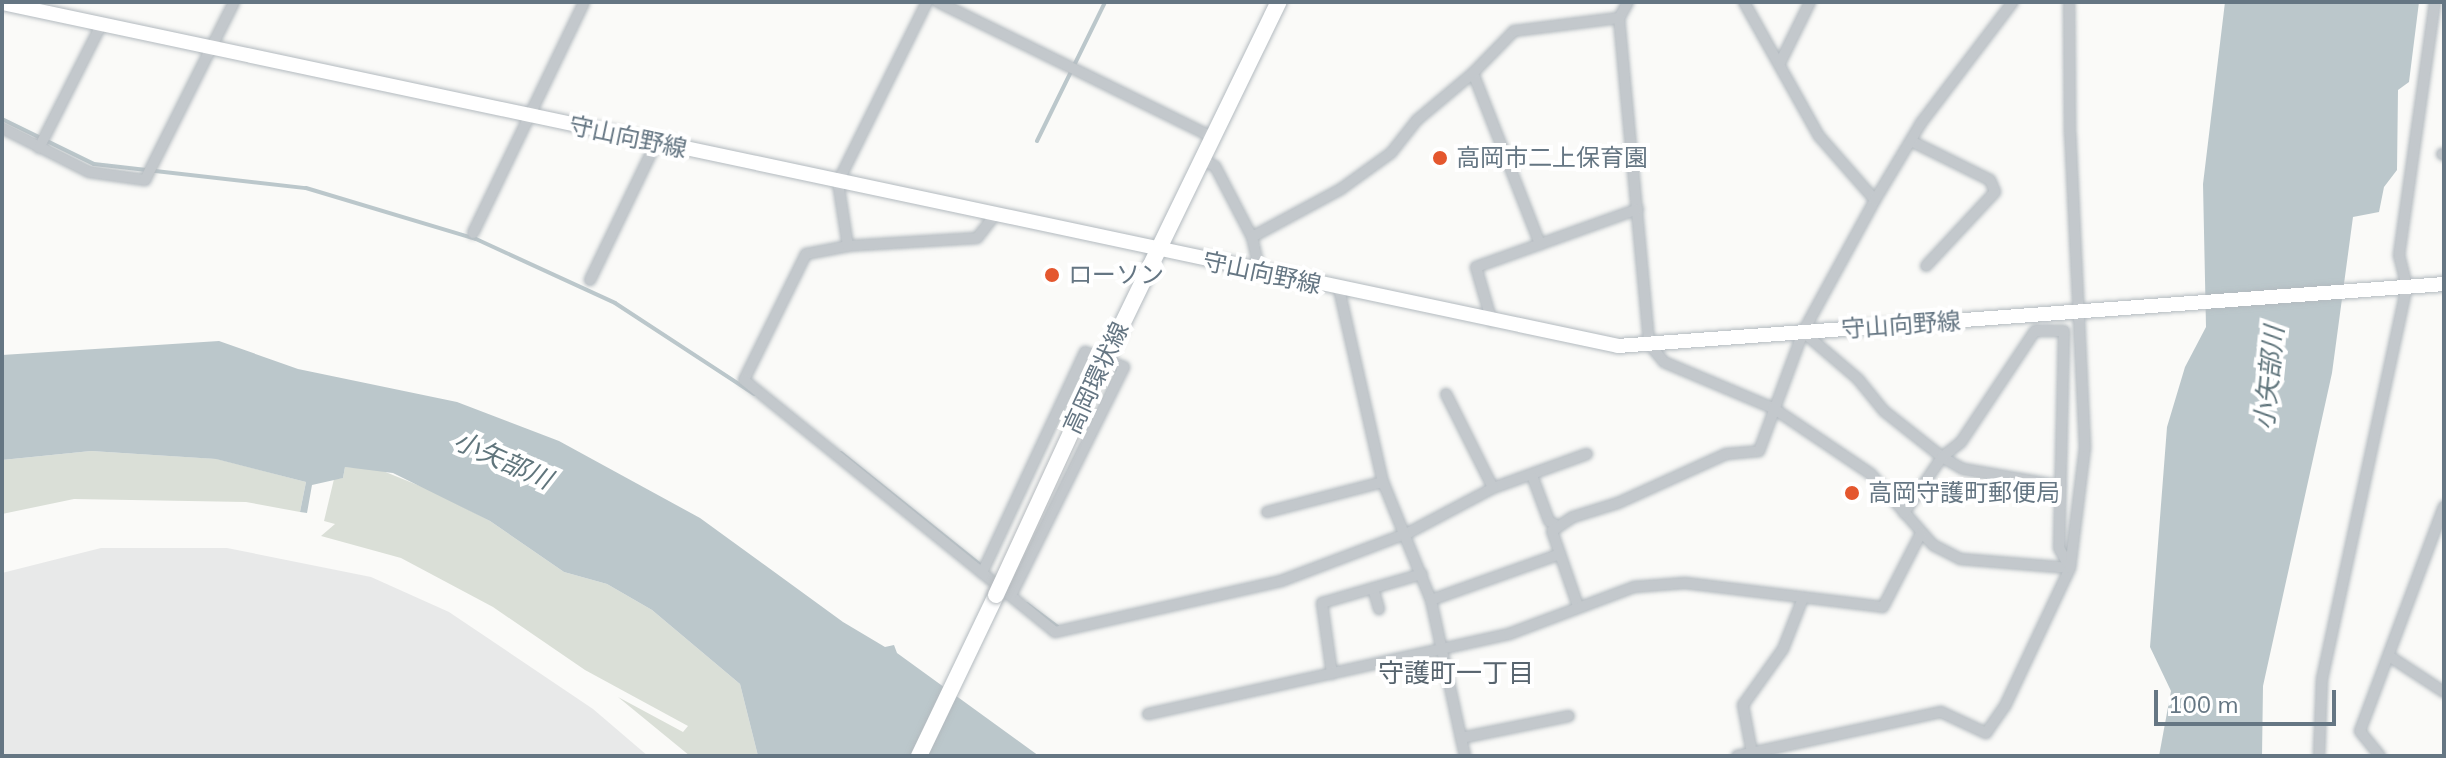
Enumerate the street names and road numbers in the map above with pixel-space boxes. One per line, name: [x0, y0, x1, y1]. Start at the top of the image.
street label: 守山向野線: [566, 110, 690, 164]
street label: 守山向野線: [1200, 246, 1324, 300]
street label: 守山向野線: [1840, 306, 1962, 344]
street label: 高岡環状線: [1058, 318, 1134, 438]

